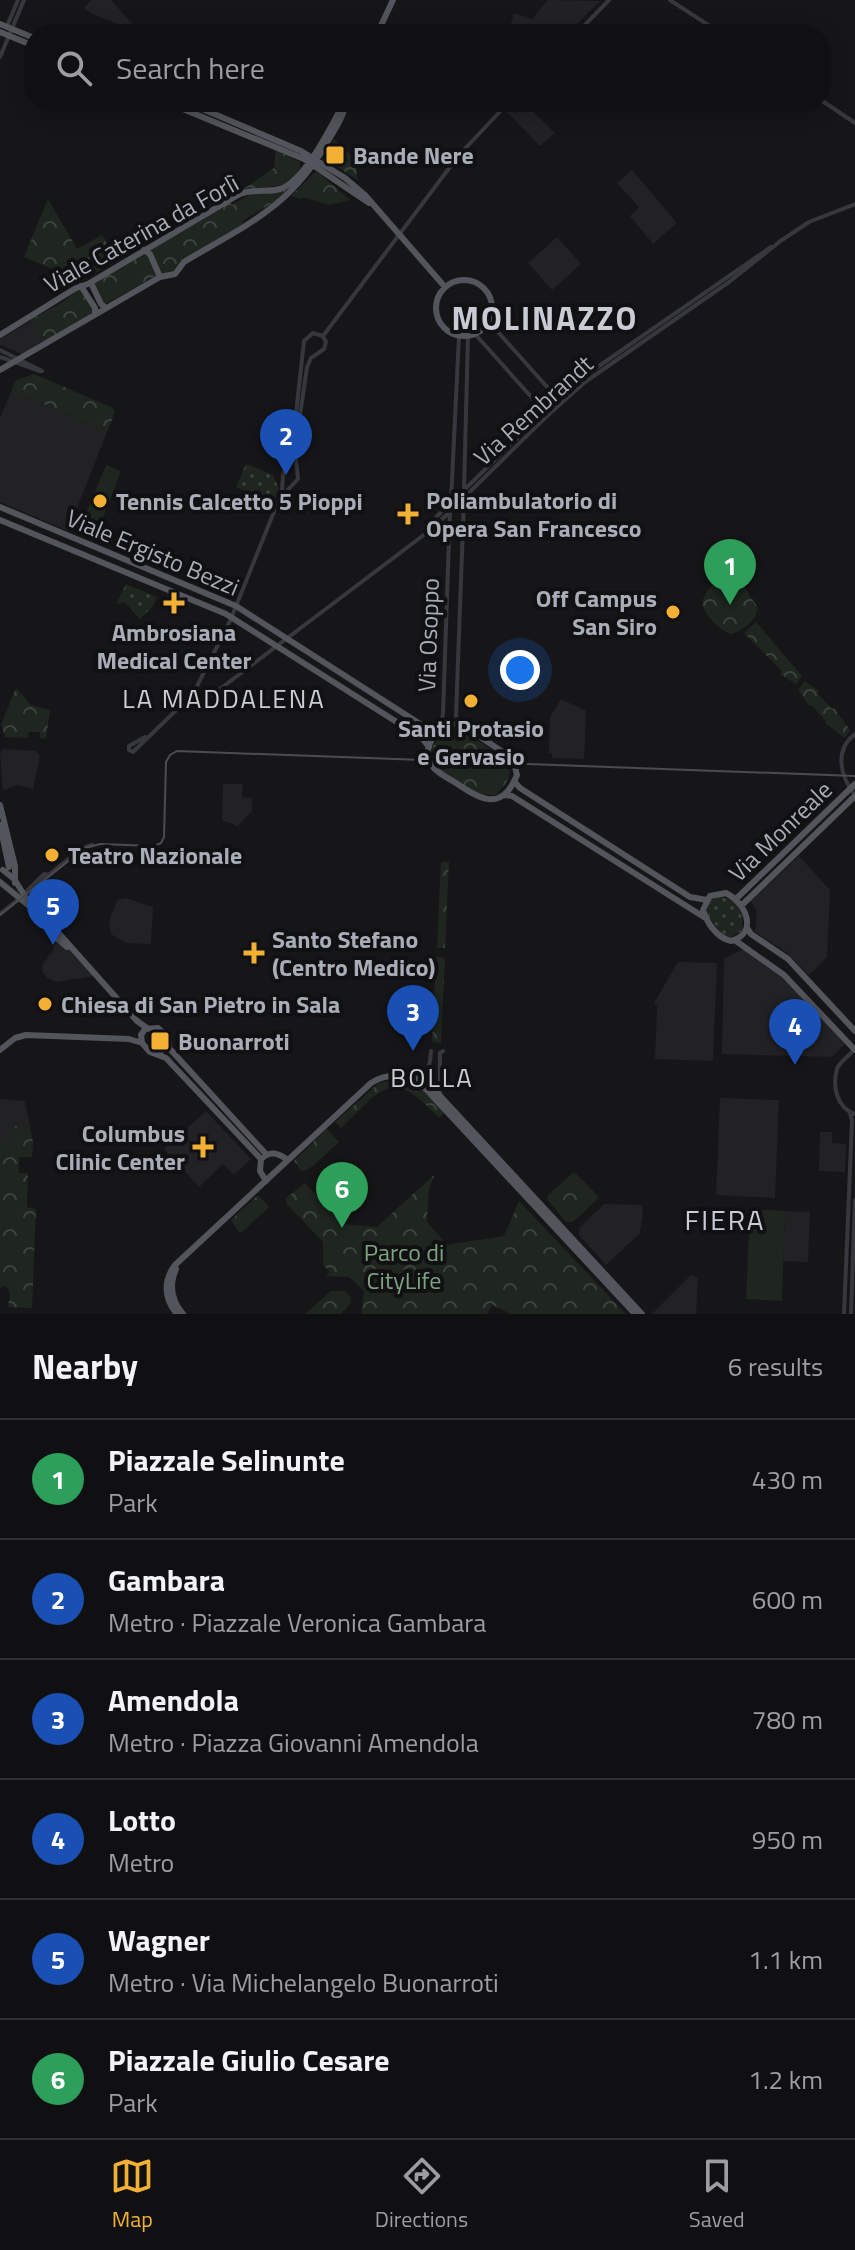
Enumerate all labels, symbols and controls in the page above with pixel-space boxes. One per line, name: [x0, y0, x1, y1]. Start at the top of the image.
search box: [24, 24, 831, 112]
text: Search here: [116, 45, 265, 91]
icon: search: [52, 46, 96, 90]
place label: Bande Nere: [353, 137, 474, 173]
marker: Bande Nere: [324, 144, 346, 166]
street label: Viale Caterina da Forlì: [37, 164, 245, 302]
district label: MOLINAZZO: [452, 294, 638, 342]
street label: Via Rembrandt: [465, 346, 601, 474]
pin: 2: [260, 409, 312, 475]
place label: Poliambulatorio di Opera San Francesco: [426, 482, 642, 546]
place label: Tennis Calcetto 5 Pioppi: [116, 483, 363, 519]
marker: Tennis Calcetto 5 Pioppi: [91, 492, 109, 510]
street label: Viale Ergisto Bezzi: [61, 499, 245, 605]
marker: Poliambulatorio di Opera San Francesco: [397, 503, 419, 525]
pin: 1: [704, 539, 756, 605]
street label: Via Osoppo: [408, 577, 448, 693]
place label: Off Campus San Siro: [536, 580, 657, 644]
marker: Ambrosiana Medical Center: [163, 592, 185, 614]
marker: Off Campus San Siro: [664, 603, 682, 621]
place label: Ambrosiana Medical Center: [96, 614, 252, 678]
your location: [500, 650, 540, 690]
district label: LA MADDALENA: [122, 679, 326, 718]
marker: Santi Protasio e Gervasio: [462, 692, 480, 710]
place label: Santi Protasio e Gervasio: [398, 710, 544, 774]
street label: Via Monreale: [720, 772, 840, 890]
place label: Teatro Nazionale: [68, 837, 242, 873]
marker: Teatro Nazionale: [43, 846, 61, 864]
pin: 5: [27, 879, 79, 945]
place label: Santo Stefano (Centro Medico): [272, 921, 435, 985]
marker: Santo Stefano (Centro Medico): [243, 942, 265, 964]
pin: 3: [387, 985, 439, 1051]
place label: Chiesa di San Pietro in Sala: [61, 986, 340, 1022]
marker: Chiesa di San Pietro in Sala: [36, 995, 54, 1013]
pin: 4: [769, 999, 821, 1065]
place label: Buonarroti: [178, 1023, 290, 1059]
marker: Buonarroti: [149, 1030, 171, 1052]
district label: BOLLA: [390, 1058, 474, 1097]
place label: Columbus Clinic Center: [56, 1115, 185, 1179]
marker: Columbus Clinic Center: [192, 1136, 214, 1158]
pin: 6: [316, 1162, 368, 1228]
district label: FIERA: [685, 1198, 765, 1241]
park label: Parco di CityLife: [364, 1234, 444, 1298]
text: Nearby: [32, 1340, 138, 1392]
text: 6 results: [728, 1347, 823, 1386]
text: Piazzale Selinunte: [108, 1437, 345, 1483]
text: 1: [51, 1460, 65, 1499]
text: 430 m: [752, 1460, 823, 1499]
text: Park: [108, 1483, 158, 1522]
text: Gambara: [108, 1557, 225, 1603]
text: 2: [51, 1580, 65, 1619]
text: 600 m: [752, 1580, 823, 1619]
text: Metro · Piazzale Veronica Gambara: [108, 1603, 486, 1642]
text: Amendola: [108, 1677, 239, 1723]
text: 3: [51, 1700, 65, 1739]
text: 780 m: [752, 1700, 823, 1739]
text: Metro · Piazza Giovanni Amendola: [108, 1723, 479, 1762]
text: Lotto: [108, 1797, 176, 1843]
text: 4: [51, 1820, 65, 1859]
text: 950 m: [752, 1820, 823, 1859]
text: Metro: [108, 1843, 174, 1882]
text: Wagner: [108, 1917, 210, 1963]
text: 5: [51, 1940, 65, 1979]
text: 1.1 km: [748, 1940, 823, 1979]
text: Metro · Via Michelangelo Buonarroti: [108, 1963, 499, 2002]
text: Piazzale Giulio Cesare: [108, 2037, 390, 2083]
text: 6: [51, 2060, 65, 2099]
text: 1.2 km: [748, 2060, 823, 2099]
text: Park: [108, 2083, 158, 2122]
tab: Map: [110, 2154, 154, 2236]
tab: Directions: [375, 2154, 468, 2236]
tab: Saved: [689, 2154, 745, 2236]

